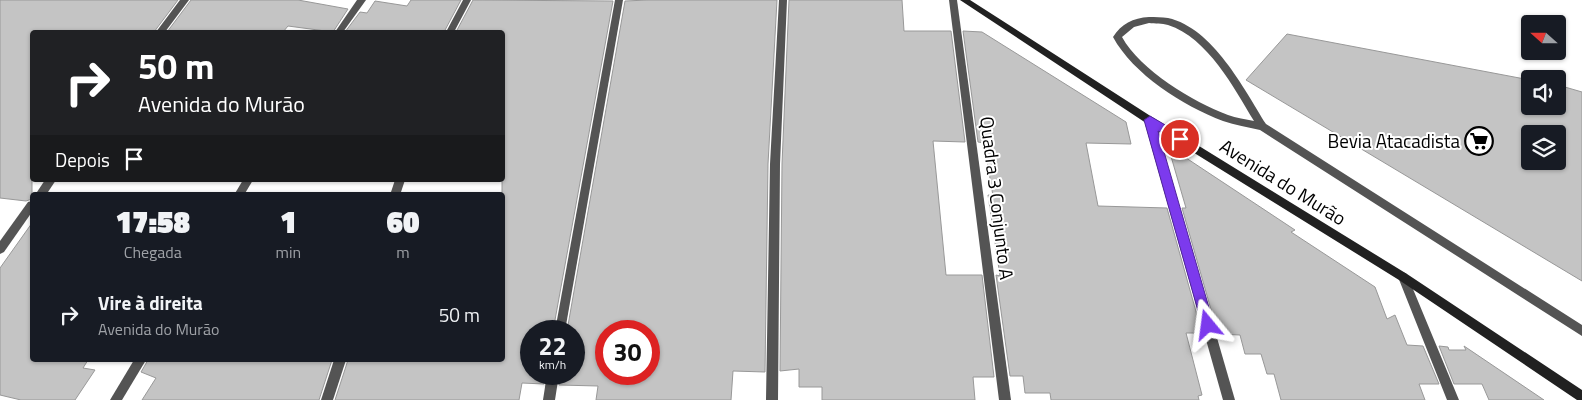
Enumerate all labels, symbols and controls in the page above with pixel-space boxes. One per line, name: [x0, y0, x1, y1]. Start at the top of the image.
north arrow: [1521, 15, 1566, 60]
map controls: [1521, 15, 1566, 170]
text: 50 m: [138, 39, 214, 93]
icon: right: [55, 50, 120, 115]
button: sound: [1521, 70, 1566, 115]
text: Avenida do Murão: [138, 87, 305, 121]
street label: Quadra 3 Conjunto A: [973, 115, 1022, 281]
pin: [1159, 118, 1201, 160]
icon: arrive: [1166, 125, 1194, 153]
button: layers: [1521, 125, 1566, 170]
place label: Bevia Atacadista: [1328, 126, 1460, 155]
supermarket icon: Bevia Atacadista: [1464, 126, 1494, 156]
street label: Avenida do Murão: [1214, 131, 1352, 232]
text: Depois: [55, 145, 110, 174]
icon: arrive: [120, 145, 148, 173]
text: 17:58: [115, 199, 190, 245]
text: 1: [280, 199, 297, 245]
text: 60: [387, 199, 420, 245]
text: Chegada: [124, 240, 182, 264]
text: min: [276, 240, 301, 264]
text: m: [396, 240, 410, 264]
text: Vire à direita: [98, 288, 203, 317]
position arrow: [1181, 298, 1233, 350]
text: 50 m: [439, 300, 480, 329]
icon: right: [55, 301, 83, 329]
text: Avenida do Murão: [98, 317, 219, 341]
speed limit sign: 30: [595, 320, 660, 385]
text: 22: [538, 327, 567, 365]
text: km/h: [539, 355, 566, 374]

